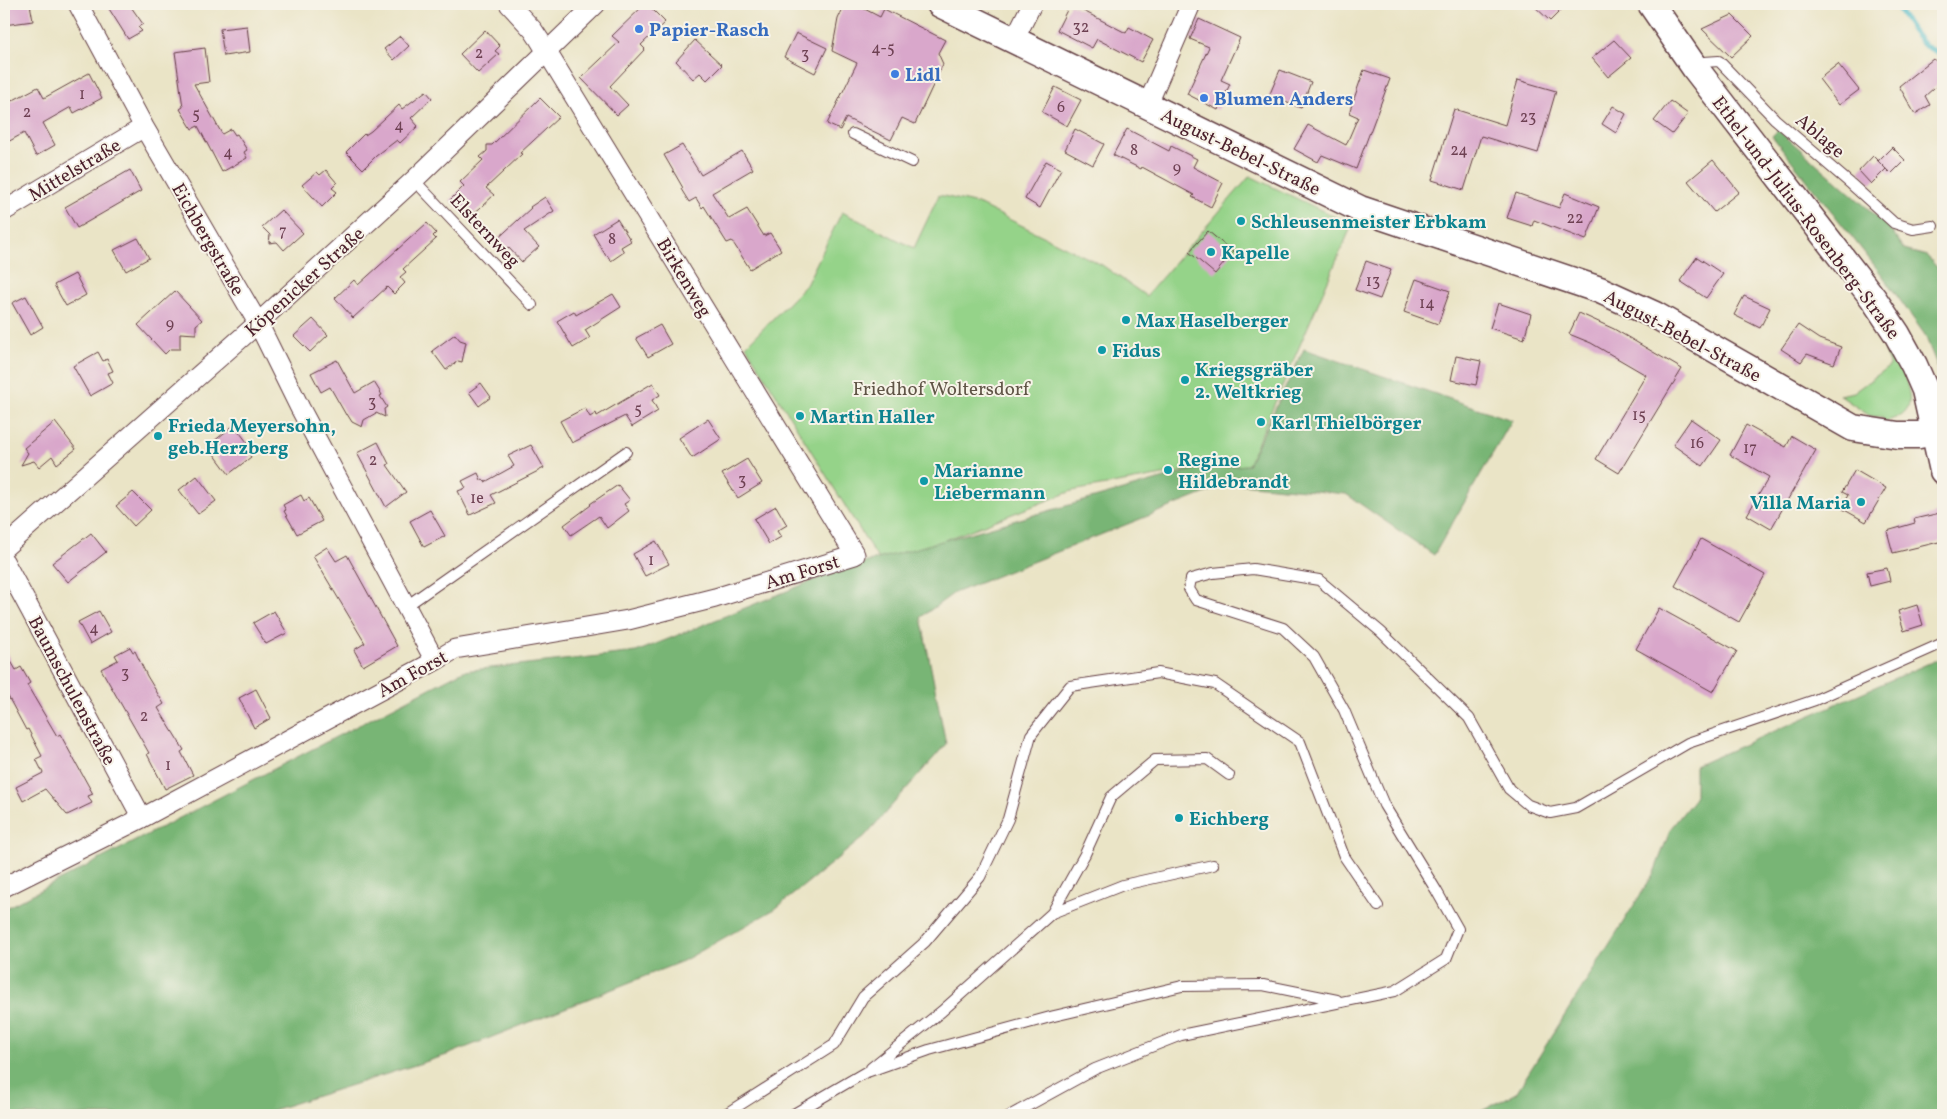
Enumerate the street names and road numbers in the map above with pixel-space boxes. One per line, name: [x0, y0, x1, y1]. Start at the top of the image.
street label: Ethel-und-Julius-Rosenberg-Straße: [1705, 91, 1906, 345]
street label: August-Bebel-Straße: [1156, 103, 1324, 203]
street label: Ablage: [1789, 108, 1850, 165]
street label: Mittelstraße: [24, 133, 126, 209]
street label: Eichbergstraße: [164, 179, 250, 301]
street label: Elsternweg: [443, 189, 526, 274]
street label: Köpenicker Straße: [240, 222, 371, 343]
street label: Birkenweg: [649, 233, 717, 323]
street label: August-Bebel-Straße: [1599, 284, 1765, 389]
street label: Am Forst: [762, 549, 843, 597]
street label: Baumschulenstraße: [21, 612, 122, 770]
street label: Am Forst: [373, 645, 453, 705]

